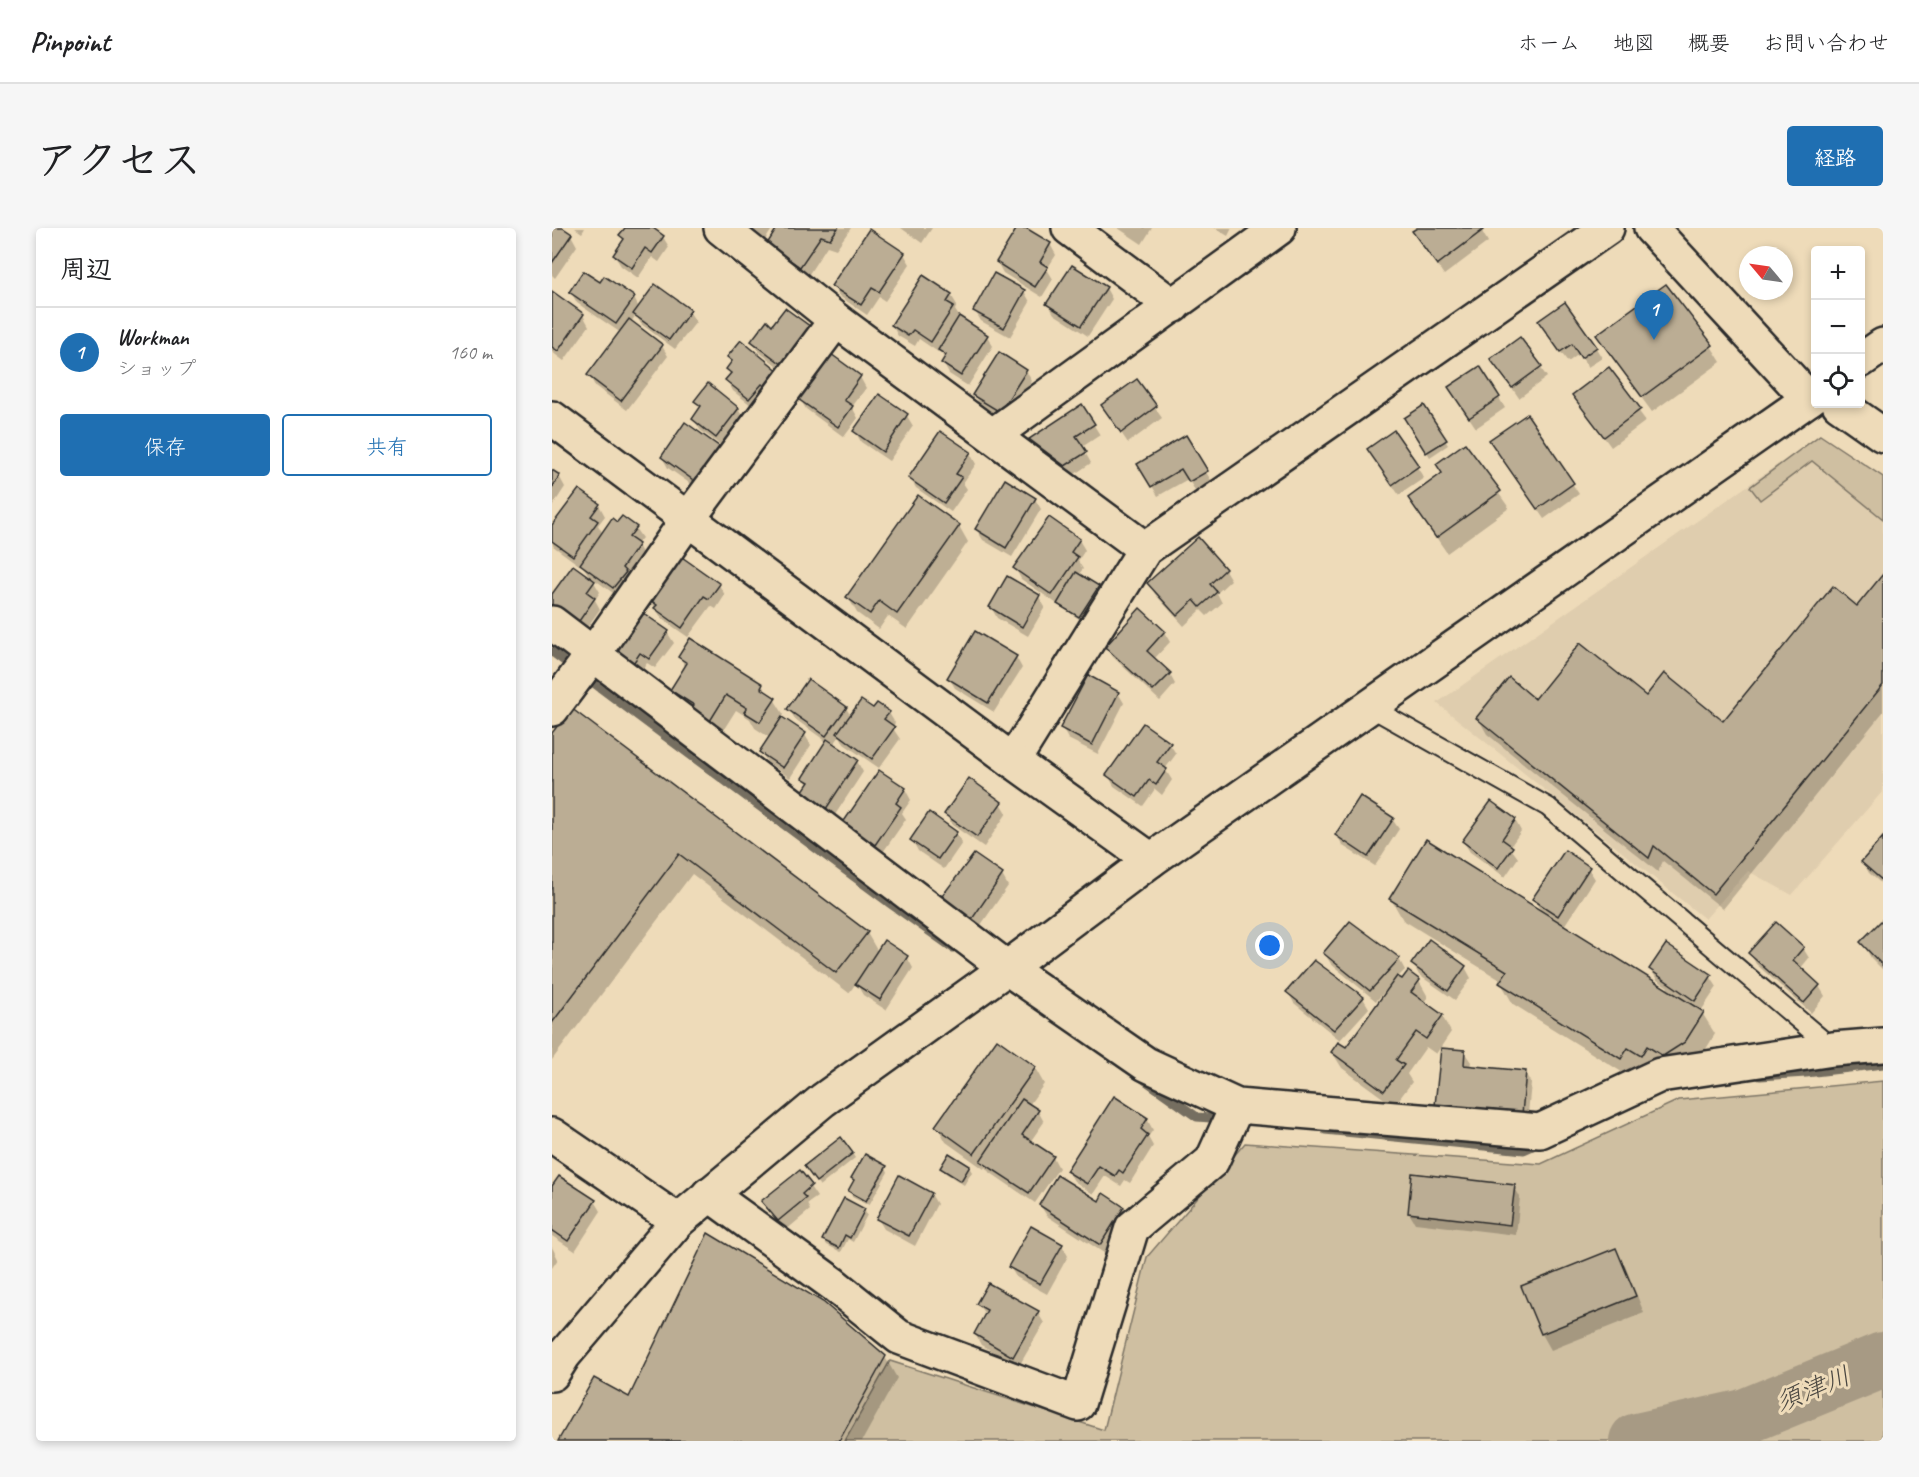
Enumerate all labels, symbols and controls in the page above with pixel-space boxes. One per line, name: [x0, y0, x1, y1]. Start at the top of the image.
text: Pinpoint: [30, 24, 110, 59]
text: ホーム: [1518, 30, 1580, 56]
text: 地図: [1613, 30, 1655, 56]
text: 概要: [1688, 30, 1730, 56]
text: お問い合わせ: [1763, 30, 1889, 56]
button: 経路: [1787, 126, 1883, 186]
text: アクセス: [36, 134, 201, 187]
north arrow: [1739, 246, 1793, 300]
map controls: [1811, 246, 1865, 408]
button: +: [1811, 246, 1865, 300]
text: 周辺: [60, 253, 112, 286]
pin: 1: [1634, 291, 1674, 340]
button: −: [1811, 300, 1865, 354]
text: Workman: [117, 324, 189, 352]
text: 1: [75, 340, 84, 365]
text: 160 m: [449, 340, 492, 365]
button: locate: [1811, 354, 1865, 408]
text: ショップ: [117, 356, 196, 381]
button: 保存: [60, 414, 270, 476]
button: 共有: [282, 414, 492, 476]
your location: [1255, 931, 1284, 960]
water label: 須津川: [1771, 1359, 1855, 1419]

